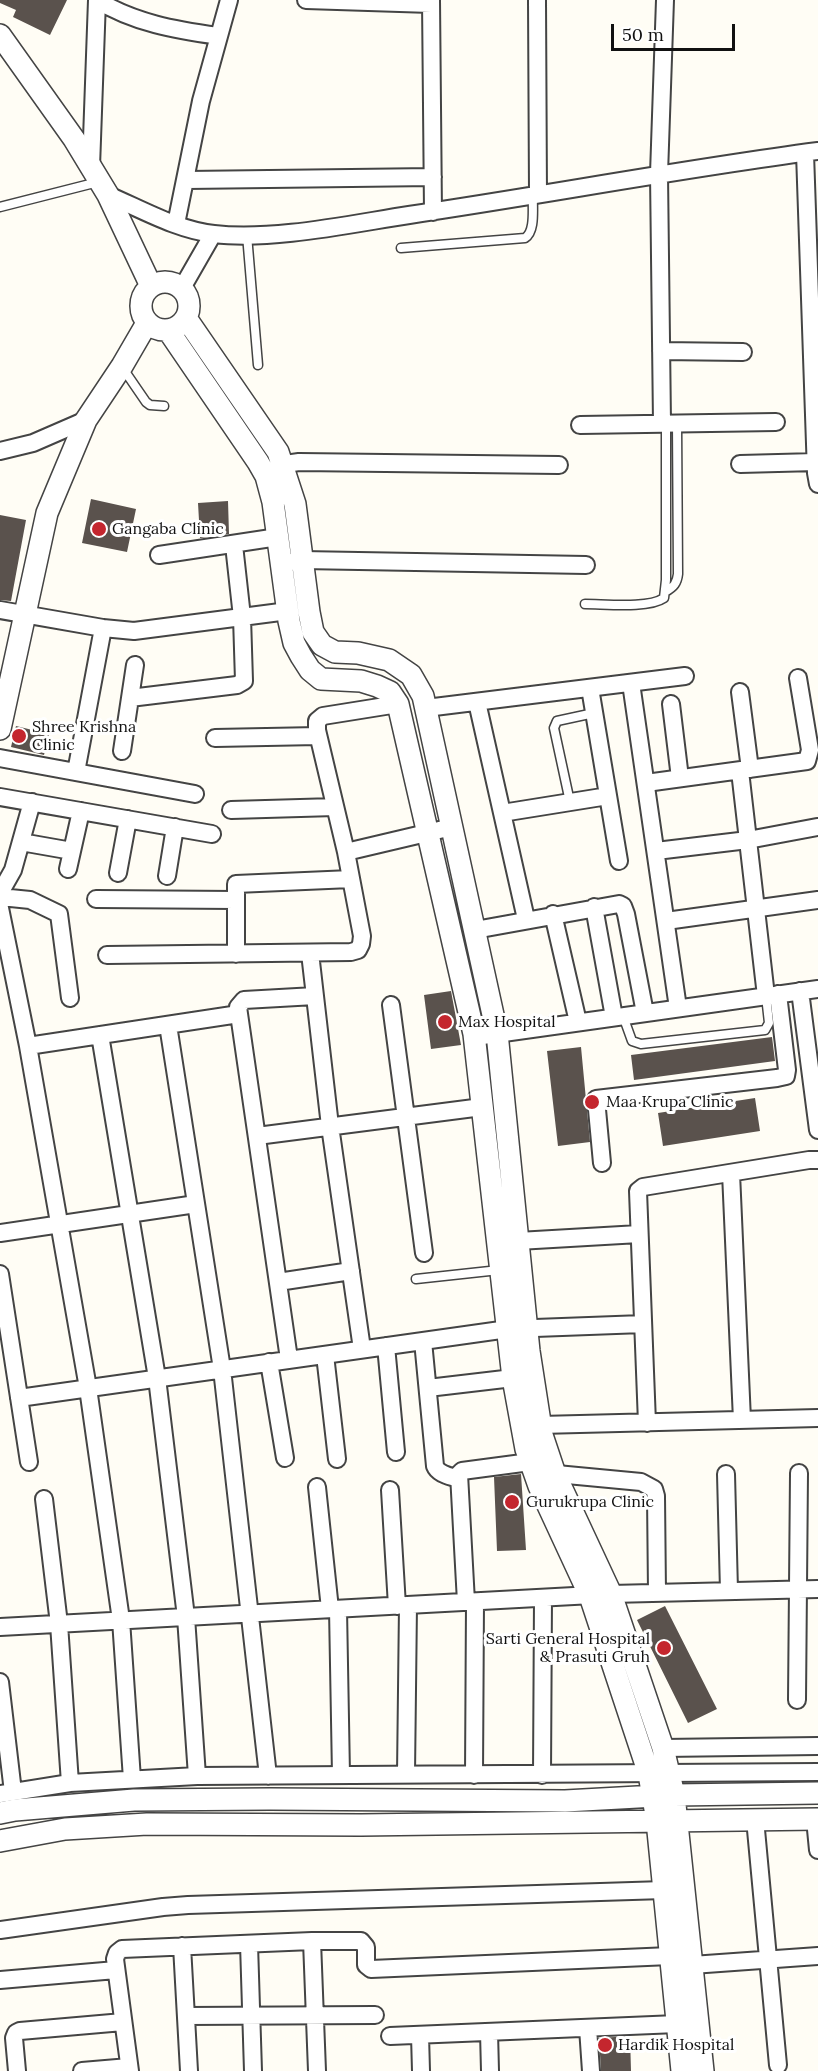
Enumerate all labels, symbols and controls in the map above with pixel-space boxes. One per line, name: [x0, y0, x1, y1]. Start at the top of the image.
scale bar: [614, 12, 738, 50]
text: 50 m: [622, 23, 664, 46]
place label: Gangaba Clinic: [112, 519, 224, 539]
marker: Gangaba Clinic: [90, 520, 108, 538]
place label: Shree Krishna Clinic: [32, 717, 136, 755]
marker: Shree Krishna Clinic: [10, 727, 28, 745]
place label: Max Hospital: [458, 1012, 556, 1032]
marker: Max Hospital: [436, 1013, 454, 1031]
place label: Maa Krupa Clinic: [606, 1092, 734, 1112]
marker: Maa Krupa Clinic: [583, 1093, 601, 1111]
place label: Gurukrupa Clinic: [526, 1492, 654, 1512]
marker: Gurukrupa Clinic: [503, 1493, 521, 1511]
place label: Sarti General Hospital & Prasuti Gruh: [486, 1629, 650, 1667]
marker: Sarti General Hospital & Prasuti Gruh: [655, 1639, 673, 1657]
place label: Hardik Hospital: [618, 2035, 734, 2055]
marker: Hardik Hospital: [596, 2036, 614, 2054]

